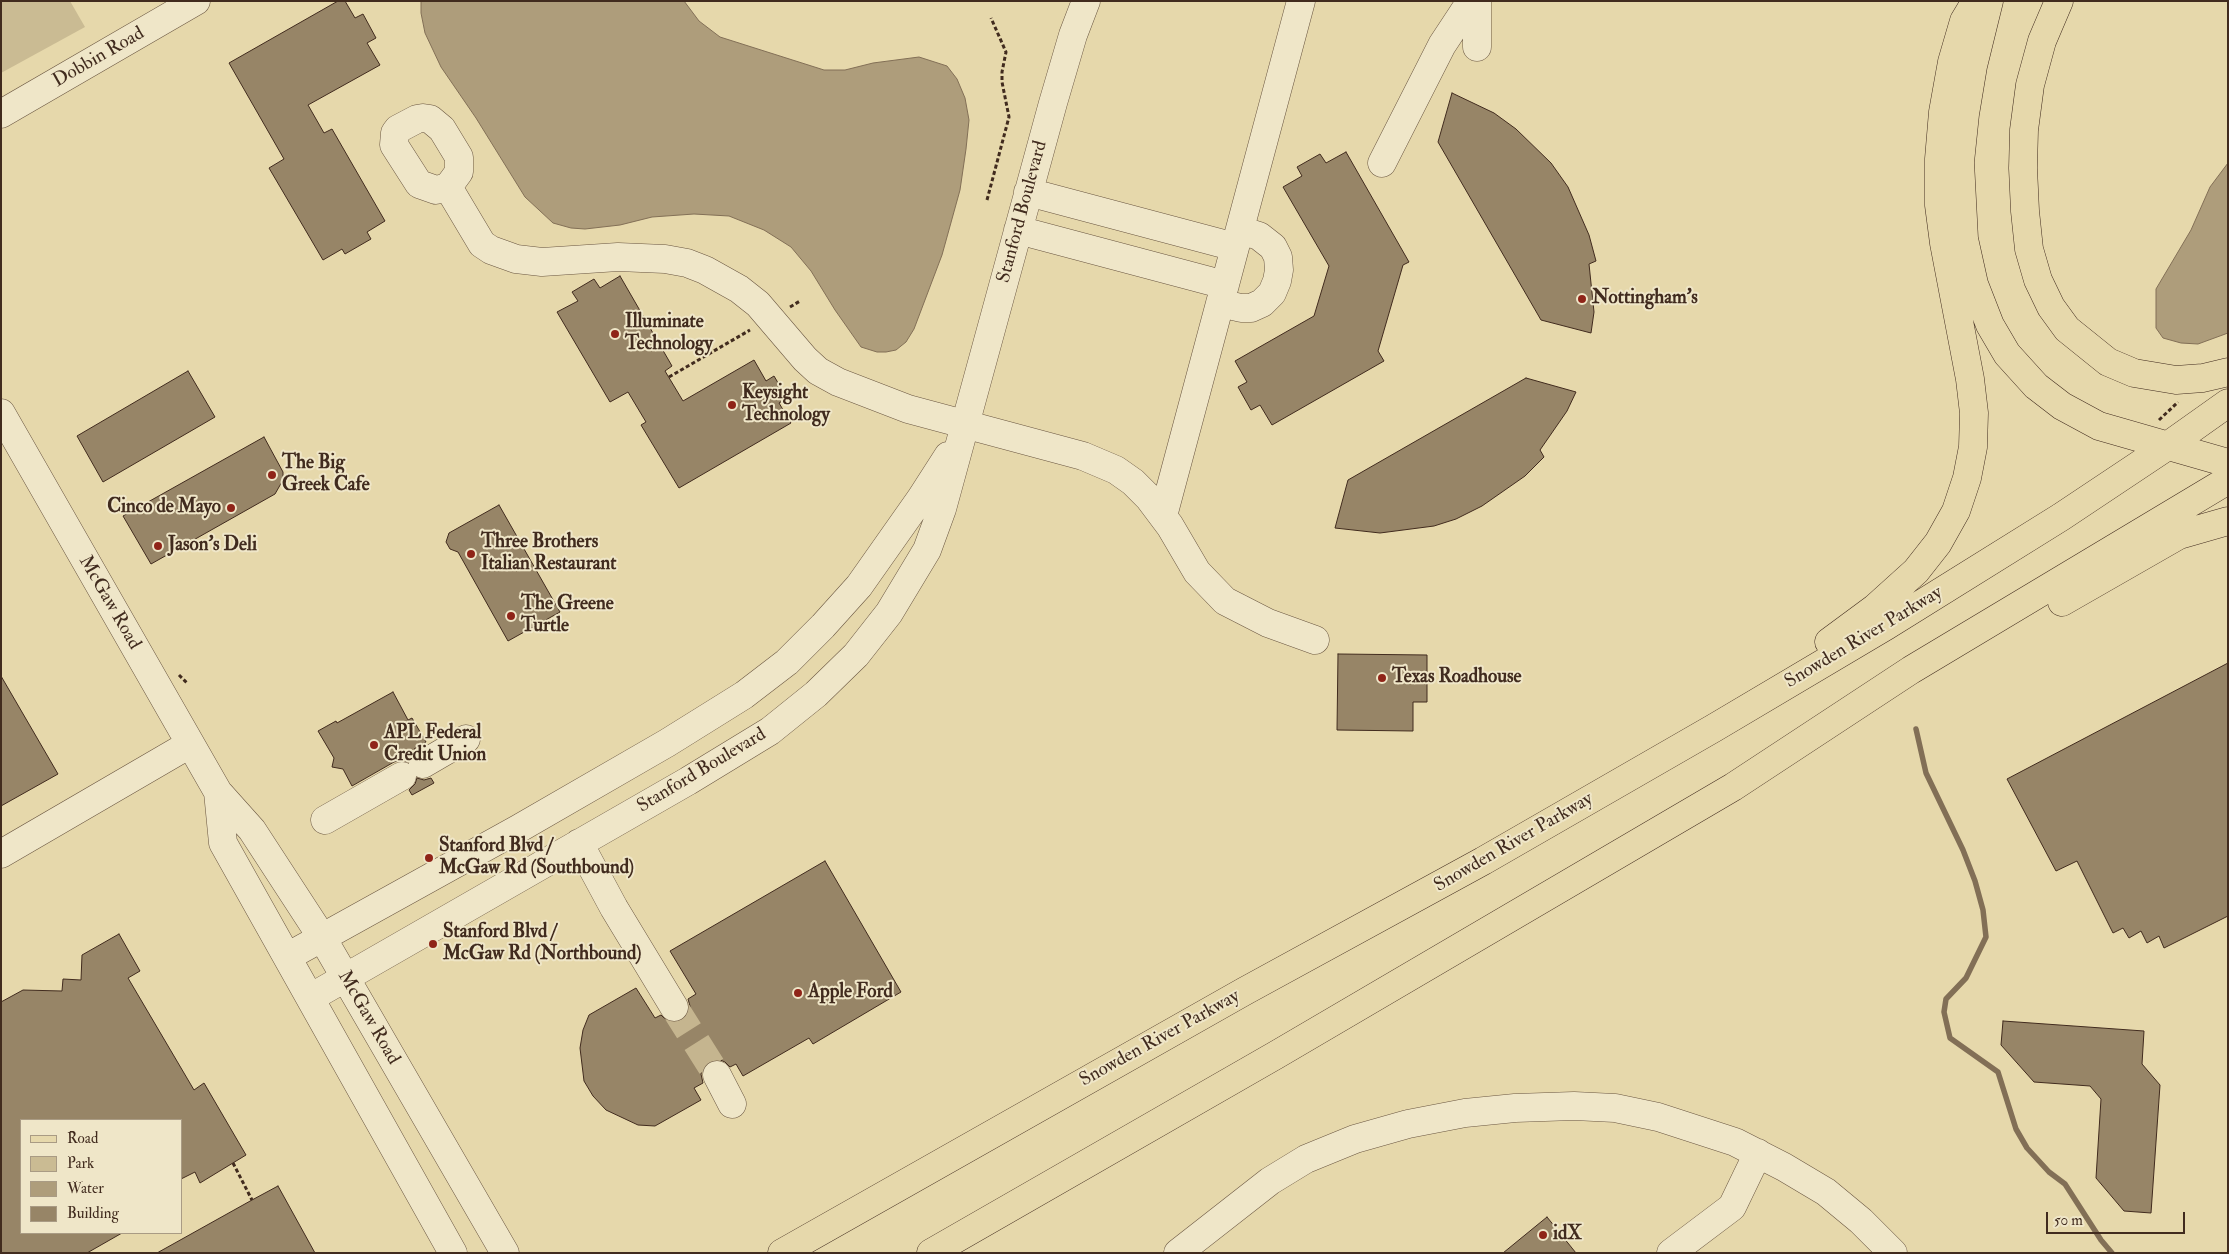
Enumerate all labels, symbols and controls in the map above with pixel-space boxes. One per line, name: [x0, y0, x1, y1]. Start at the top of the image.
street label: Dobbin Road: [49, 23, 149, 93]
street label: Stanford Boulevard: [993, 138, 1053, 286]
place label: Nottingham's: [1592, 288, 1698, 310]
marker: Nottingham's: [1576, 293, 1588, 305]
place label: Illuminate Technology: [625, 312, 713, 356]
marker: Illuminate Technology: [609, 328, 621, 340]
place label: Keysight Technology: [742, 383, 830, 427]
marker: Keysight Technology: [726, 399, 738, 411]
place label: The Big Greek Cafe: [282, 453, 370, 497]
marker: The Big Greek Cafe: [266, 469, 278, 481]
place label: Cinco de Mayo: [107, 497, 221, 519]
marker: Cinco de Mayo: [225, 502, 237, 514]
place label: Three Brothers Italian Restaurant: [481, 532, 616, 576]
place label: Jason's Deli: [168, 535, 257, 557]
marker: Jason's Deli: [152, 540, 164, 552]
marker: Three Brothers Italian Restaurant: [465, 548, 477, 560]
street label: McGaw Road: [73, 552, 145, 654]
street label: Snowden River Parkway: [1781, 582, 1947, 694]
place label: The Greene Turtle: [521, 594, 614, 638]
marker: The Greene Turtle: [505, 610, 517, 622]
place label: Texas Roadhouse: [1392, 667, 1522, 689]
marker: Texas Roadhouse: [1376, 672, 1388, 684]
place label: APL Federal Credit Union: [384, 723, 486, 767]
street label: Stanford Boulevard: [633, 724, 771, 818]
marker: APL Federal Credit Union: [368, 739, 380, 751]
street label: Snowden River Parkway: [1431, 788, 1597, 898]
place label: Stanford Blvd / McGaw Rd (Southbound): [439, 836, 634, 880]
marker: Stanford Blvd / McGaw Rd (Southbound): [423, 852, 435, 864]
place label: Stanford Blvd / McGaw Rd (Northbound): [443, 922, 641, 966]
marker: Stanford Blvd / McGaw Rd (Northbound): [427, 938, 439, 950]
street label: McGaw Road: [332, 967, 404, 1069]
place label: Apple Ford: [808, 982, 893, 1004]
street label: Snowden River Parkway: [1076, 985, 1244, 1093]
marker: Apple Ford: [792, 987, 804, 999]
legend: [20, 1119, 182, 1234]
text: Road: [67, 1129, 98, 1148]
text: Park: [67, 1154, 94, 1173]
text: Water: [67, 1179, 104, 1198]
scale bar: [2049, 1202, 2188, 1234]
text: Building: [67, 1204, 119, 1223]
text: 50 m: [2054, 1211, 2083, 1230]
place label: idX: [1553, 1224, 1582, 1246]
marker: idX: [1537, 1229, 1549, 1241]

